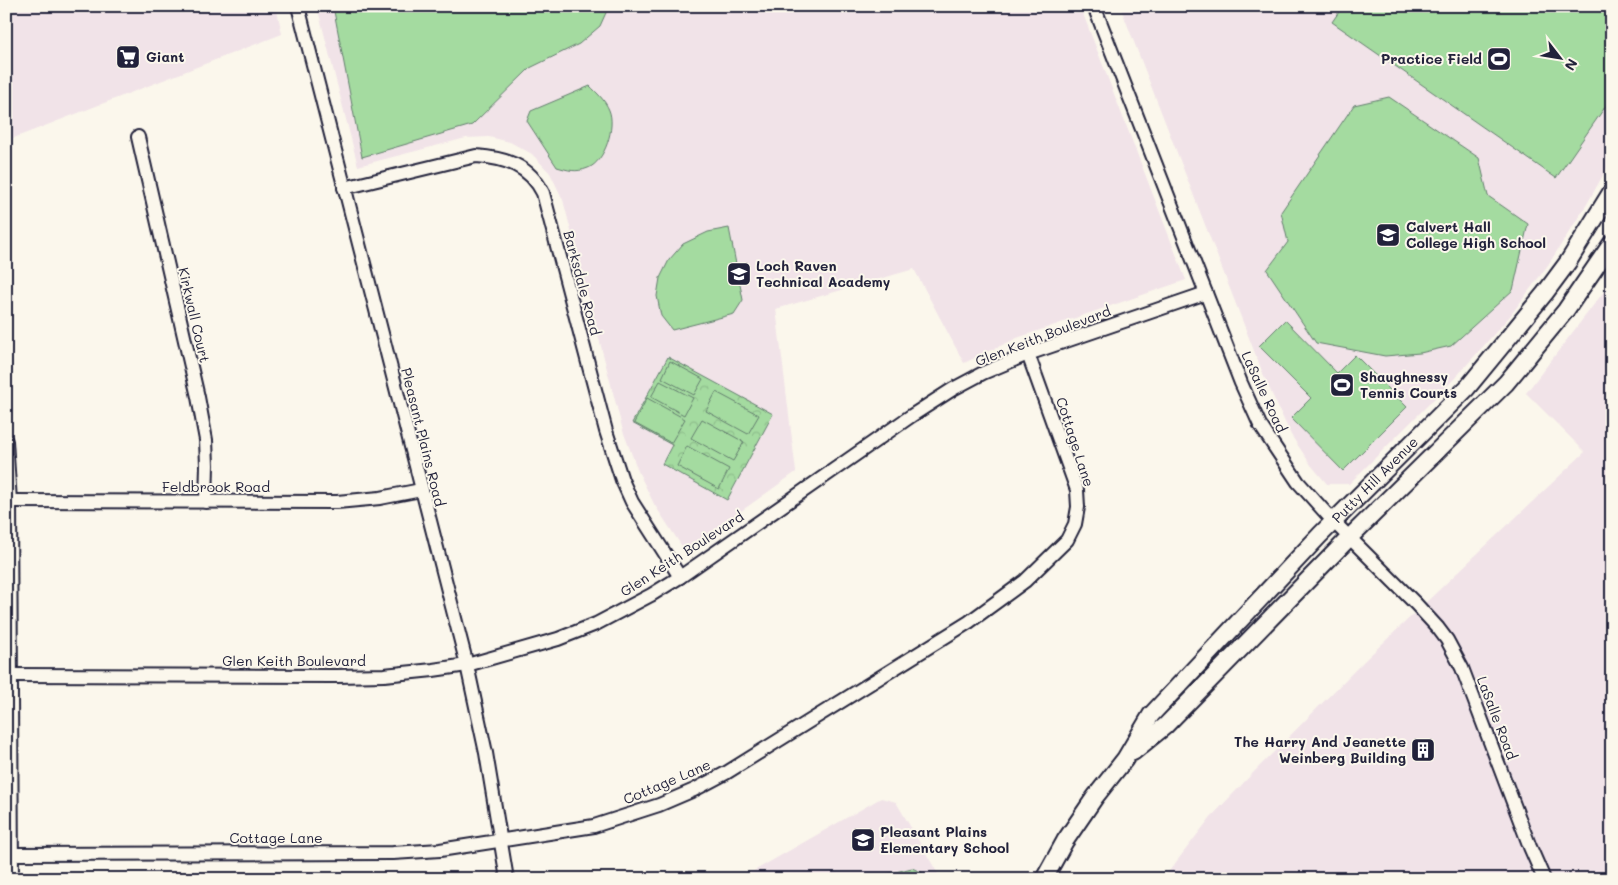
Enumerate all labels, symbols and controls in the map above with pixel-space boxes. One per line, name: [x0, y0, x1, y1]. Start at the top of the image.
north arrow: [1536, 32, 1586, 82]
supermarket icon: Giant: [115, 44, 141, 70]
sports icon: Practice Field: [1486, 46, 1512, 72]
place label: Giant: [146, 47, 184, 66]
place label: Practice Field: [1381, 49, 1482, 68]
text: N: [1561, 55, 1582, 74]
place label: Calvert Hall College High School: [1406, 217, 1546, 252]
school or university icon: Calvert Hall College High School: [1375, 222, 1401, 248]
street label: Barksdale Road: [559, 228, 606, 338]
place label: Loch Raven Technical Academy: [756, 256, 891, 291]
school or university icon: Loch Raven Technical Academy: [726, 261, 752, 287]
street label: Kirkwall Court: [174, 265, 215, 365]
street label: Glen Keith Boulevard: [972, 301, 1113, 370]
street label: LaSalle Road: [1237, 348, 1292, 436]
street label: Pleasant Plains Road: [397, 366, 450, 508]
place label: Shaughnessy Tennis Courts: [1360, 367, 1457, 402]
sports icon: Shaughnessy Tennis Courts: [1329, 372, 1355, 398]
street label: Cottage Lane: [1052, 395, 1099, 489]
street label: Putty Hill Avenue: [1327, 432, 1422, 527]
street label: Feldbrook Road: [162, 477, 270, 496]
street label: Glen Keith Boulevard: [616, 506, 747, 601]
street label: Glen Keith Boulevard: [222, 651, 366, 670]
street label: LaSalle Road: [1473, 673, 1522, 762]
place label: The Harry And Jeanette Weinberg Building: [1234, 732, 1406, 767]
building icon: The Harry And Jeanette Weinberg Building: [1410, 737, 1436, 763]
street label: Cottage Lane: [620, 755, 713, 808]
place label: Pleasant Plains Elementary School: [880, 822, 1009, 857]
school or university icon: Pleasant Plains Elementary School: [850, 827, 876, 853]
street label: Cottage Lane: [229, 828, 323, 847]

